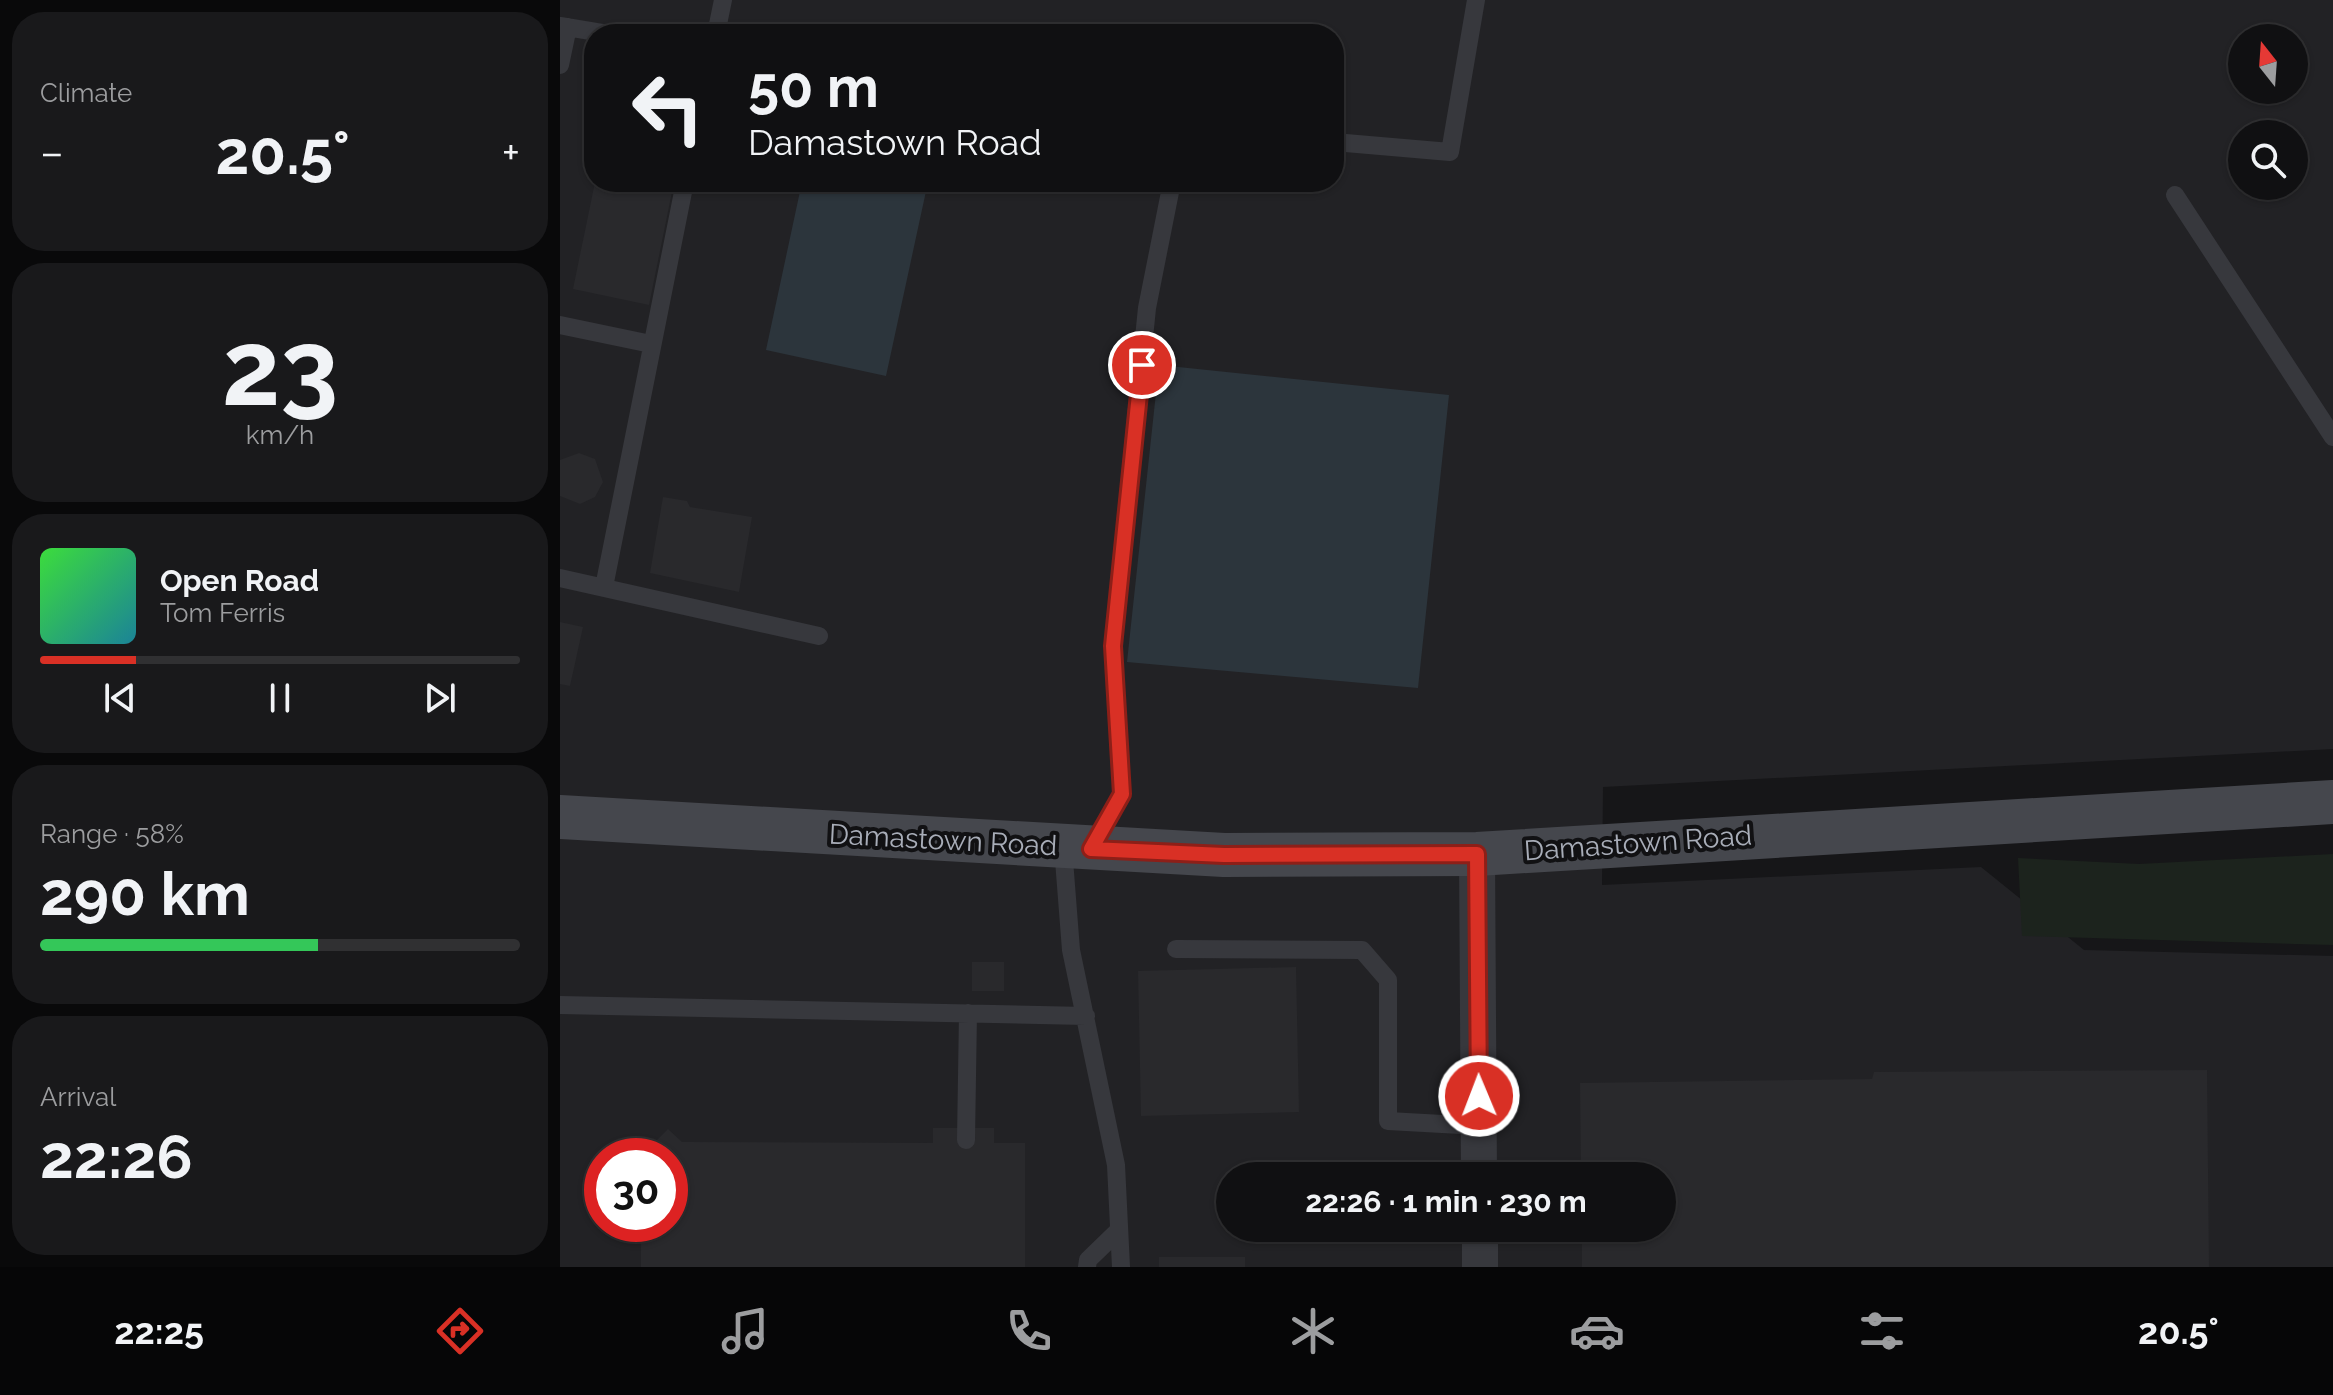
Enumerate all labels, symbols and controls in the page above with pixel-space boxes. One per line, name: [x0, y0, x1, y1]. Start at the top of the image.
north arrow: [2228, 24, 2308, 104]
map controls: [2228, 24, 2308, 200]
text: 50 m: [748, 54, 879, 120]
icon: left: [616, 56, 720, 160]
text: Climate: [40, 78, 132, 108]
text: 20.5°: [215, 118, 350, 188]
button: search: [2228, 120, 2308, 200]
text: Damastown Road: [748, 121, 1042, 163]
text: −: [40, 127, 64, 178]
text: +: [502, 127, 520, 178]
text: 23: [222, 307, 338, 429]
pin: [1108, 331, 1176, 399]
icon: arrive: [1120, 343, 1164, 387]
text: km/h: [246, 420, 314, 450]
text: Open Road: [160, 563, 319, 598]
text: Tom Ferris: [160, 598, 285, 628]
icon: previous: [98, 676, 142, 720]
icon: pause: [258, 676, 302, 720]
icon: next: [418, 676, 462, 720]
street label: Damastown Road: [828, 818, 1058, 862]
text: Range · 58%: [40, 819, 184, 849]
street label: Damastown Road: [1523, 819, 1753, 867]
text: 290 km: [40, 859, 250, 929]
position arrow: [1437, 1054, 1521, 1138]
text: Arrival: [40, 1082, 116, 1112]
text: 22:26: [40, 1122, 193, 1192]
speed limit sign: 30: [584, 1138, 688, 1242]
text: 22:26 · 1 min · 230 m: [1305, 1184, 1587, 1219]
icon: directions: [432, 1303, 488, 1359]
icon: music: [717, 1303, 773, 1359]
icon: phone: [1001, 1303, 1057, 1359]
icon: climate: [1285, 1303, 1341, 1359]
icon: car: [1569, 1303, 1625, 1359]
icon: filters: [1854, 1303, 1910, 1359]
text: 22:25: [114, 1310, 204, 1352]
text: 20.5°: [2138, 1310, 2219, 1352]

